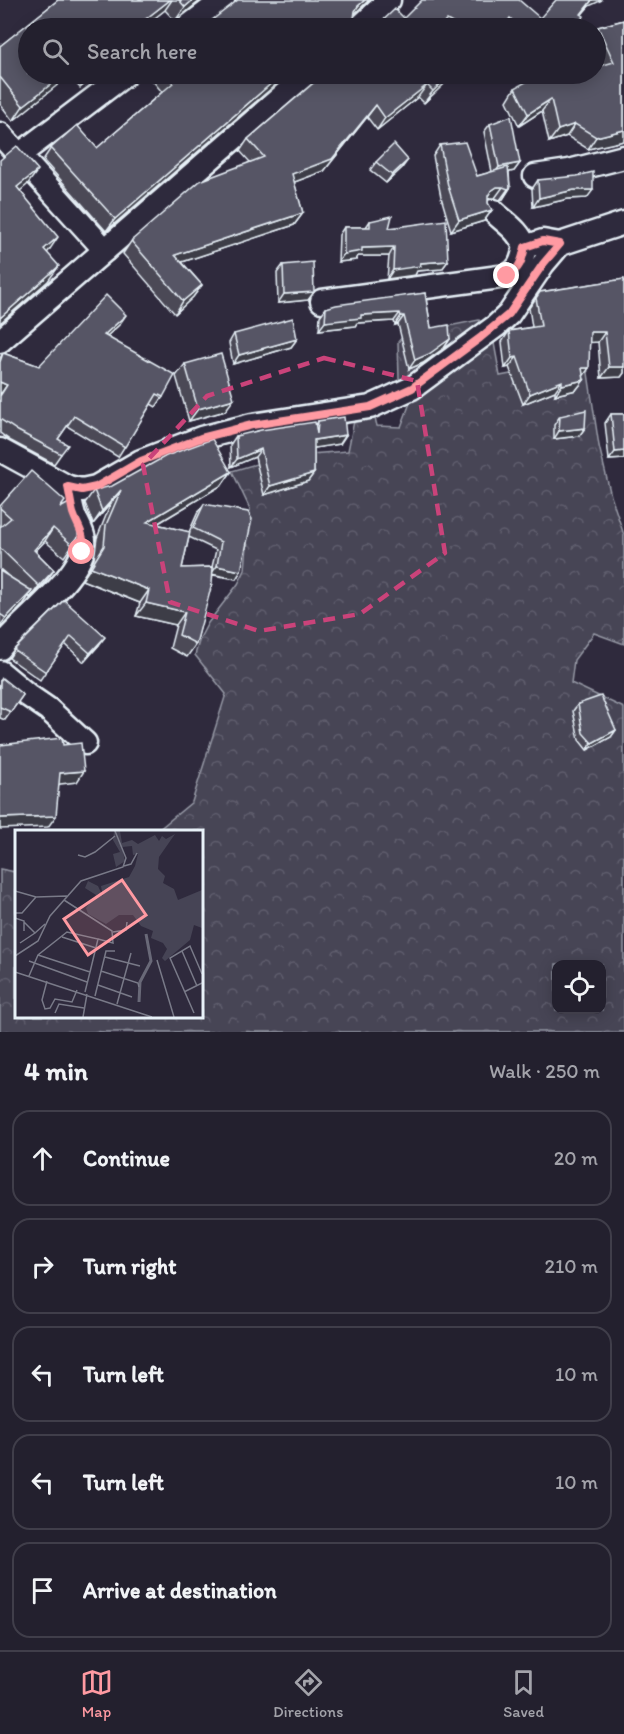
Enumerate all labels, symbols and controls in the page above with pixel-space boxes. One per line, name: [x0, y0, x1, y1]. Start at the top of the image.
search box: [18, 18, 606, 84]
icon: search: [39, 35, 72, 68]
text: Search here: [87, 38, 197, 65]
route end: [493, 262, 519, 288]
route start: [68, 538, 94, 564]
inset map: [15, 830, 202, 1017]
map controls: [552, 960, 606, 1014]
button: locate: [552, 960, 606, 1014]
text: 4 min: [24, 1055, 88, 1087]
text: Walk · 250 m: [489, 1059, 600, 1083]
icon: ahead: [26, 1142, 59, 1175]
text: Continue: [83, 1145, 170, 1172]
text: 20 m: [554, 1146, 598, 1170]
icon: right: [26, 1250, 59, 1283]
text: Turn right: [83, 1253, 177, 1280]
text: 210 m: [545, 1254, 598, 1278]
icon: left: [26, 1358, 59, 1391]
text: Turn left: [83, 1361, 164, 1388]
text: 10 m: [555, 1362, 598, 1386]
icon: left: [26, 1466, 59, 1499]
text: Turn left: [83, 1469, 164, 1496]
text: 10 m: [555, 1470, 598, 1494]
icon: arrive: [26, 1574, 59, 1607]
text: Arrive at destination: [83, 1577, 277, 1604]
tab: Map: [80, 1666, 113, 1721]
tab: Directions: [273, 1666, 343, 1721]
tab: Saved: [503, 1666, 544, 1721]

